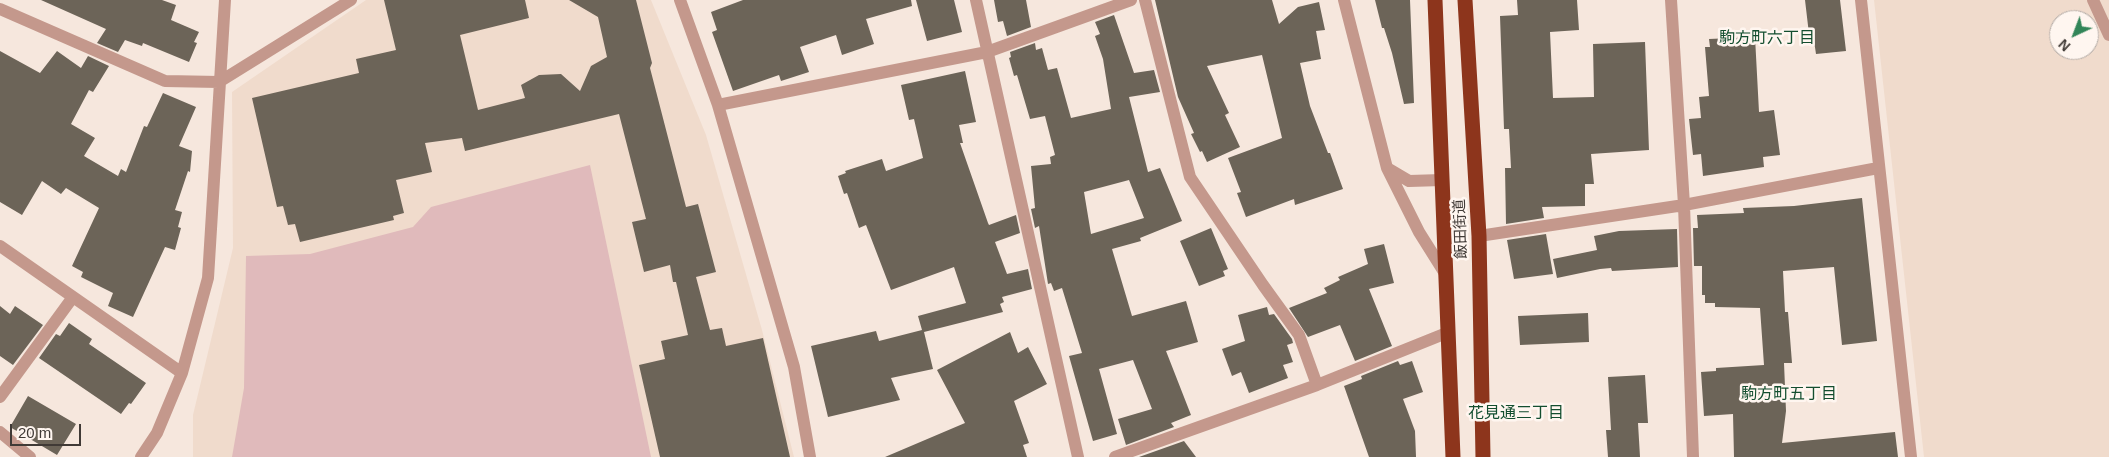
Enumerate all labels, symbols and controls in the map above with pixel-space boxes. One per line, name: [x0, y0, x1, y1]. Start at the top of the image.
north arrow: [2049, 10, 2099, 60]
district label: 駒方町六丁目: [1719, 29, 1815, 49]
text: N: [2055, 36, 2074, 55]
street label: 飯田街道: [1451, 199, 1471, 259]
district label: 駒方町五丁目: [1741, 385, 1837, 405]
district label: 花見通三丁目: [1468, 404, 1564, 424]
scale bar: [12, 414, 84, 446]
text: 20 m: [18, 424, 51, 441]

